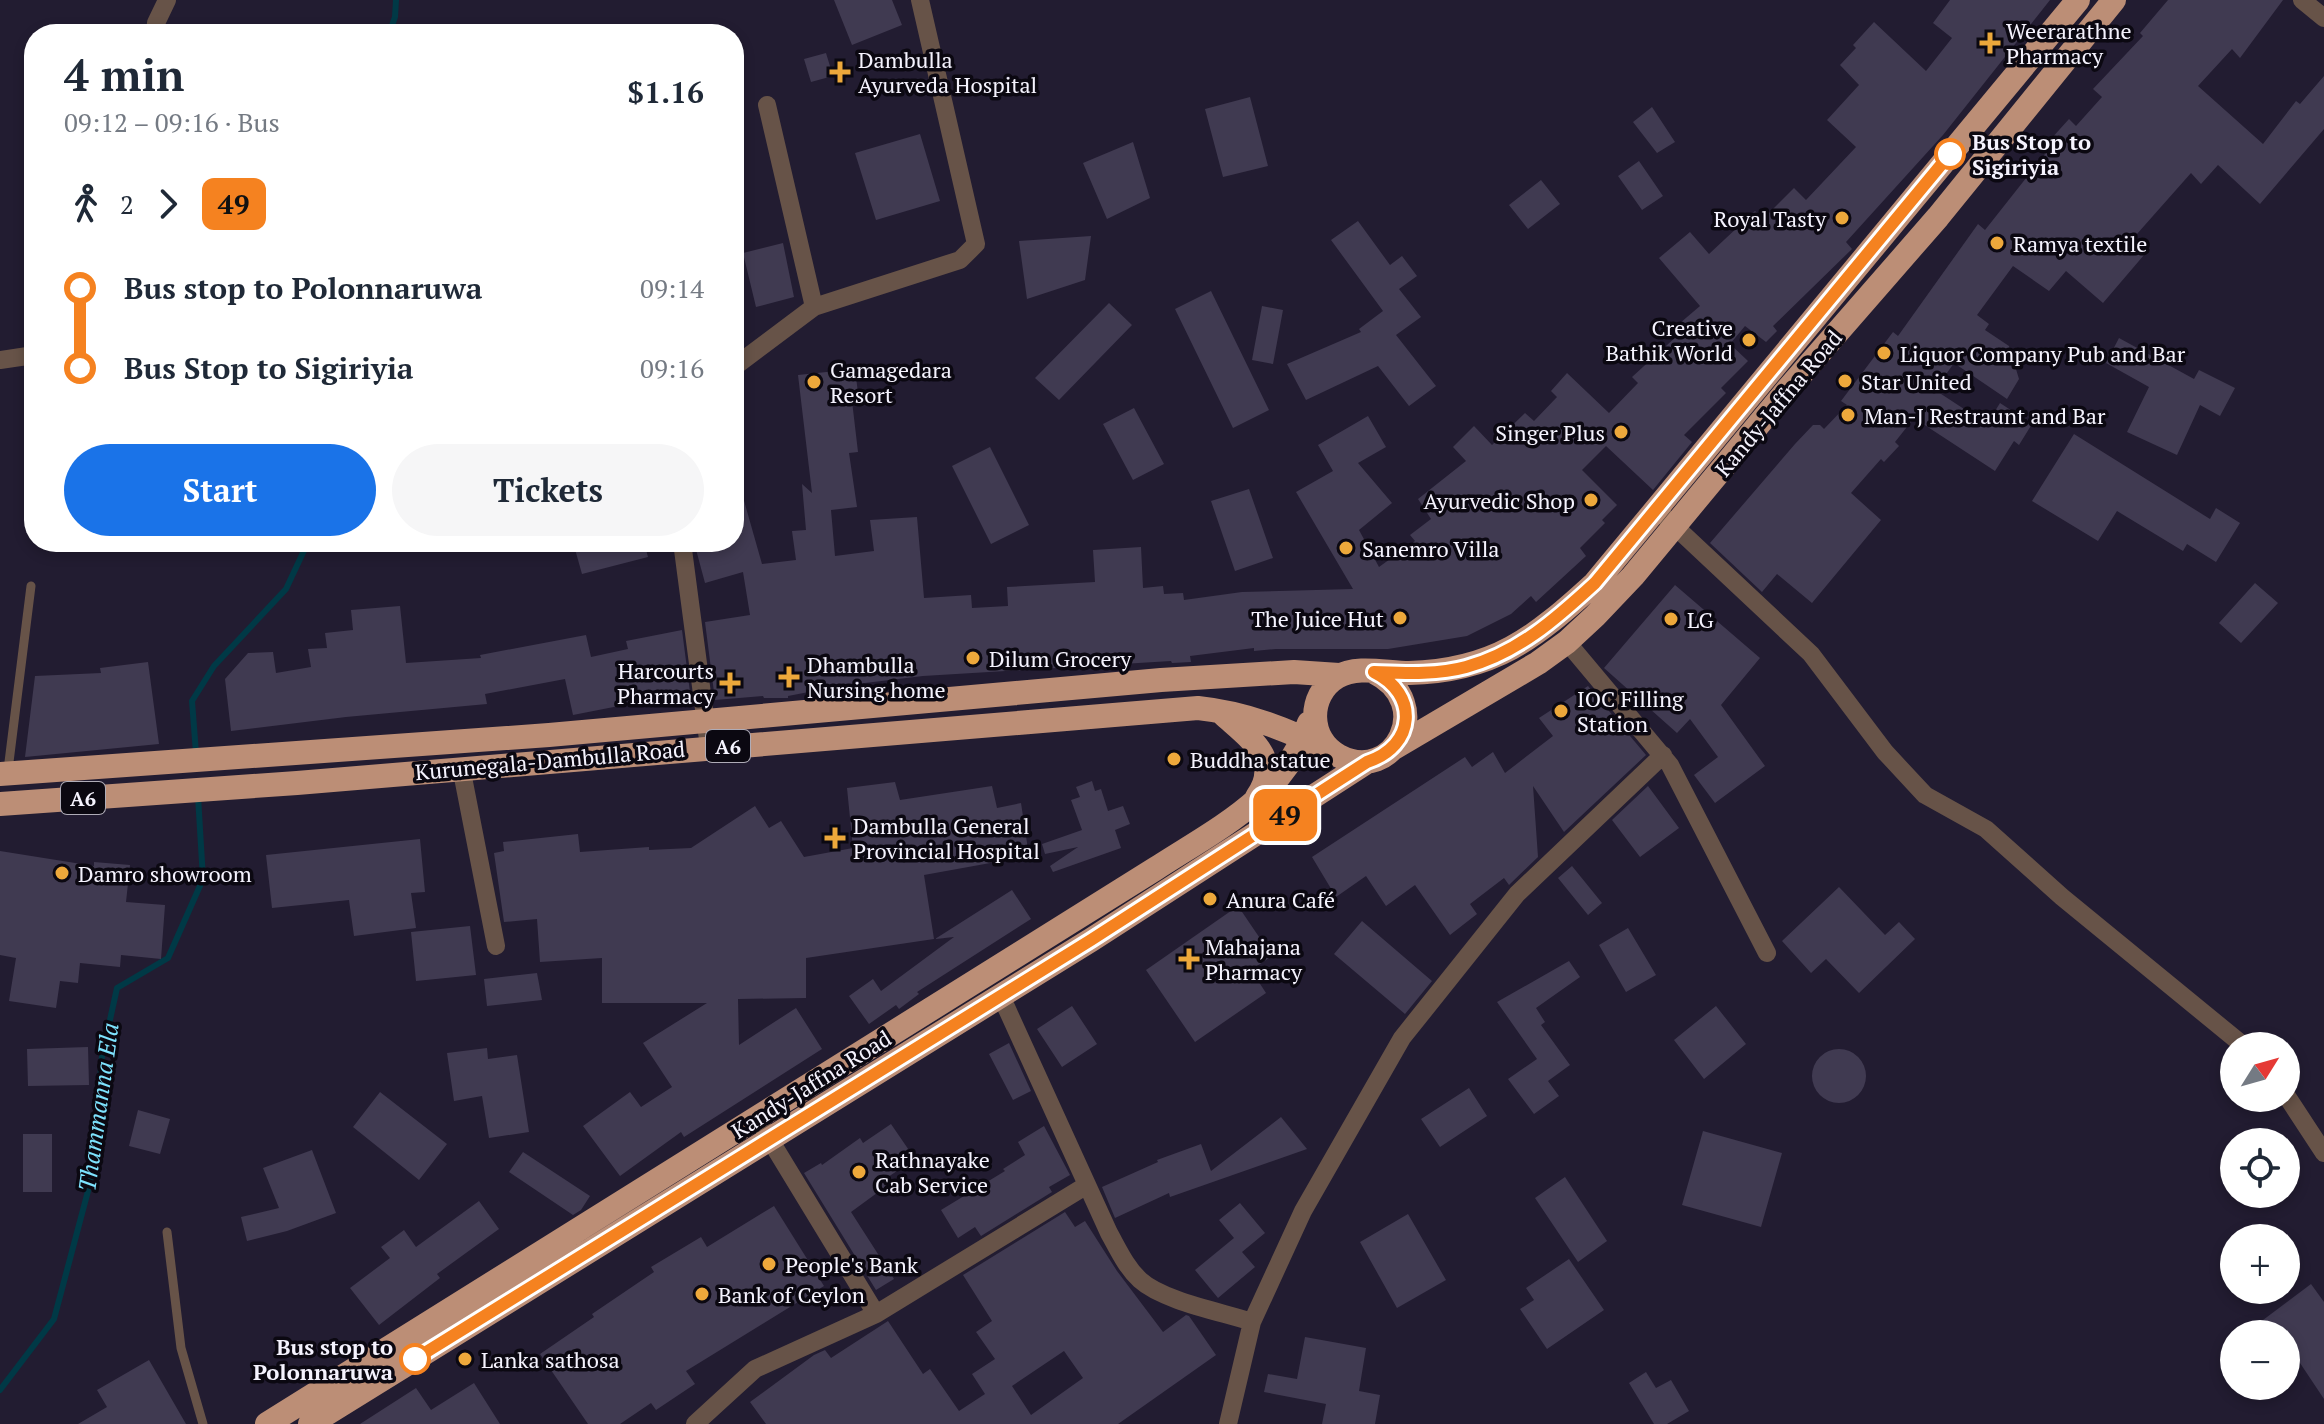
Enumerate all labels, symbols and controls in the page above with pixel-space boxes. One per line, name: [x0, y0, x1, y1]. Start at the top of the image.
place label: Weerarathne Pharmacy: [2006, 16, 2132, 70]
marker: Weerarathne Pharmacy: [1981, 34, 1999, 52]
text: 4 min: [64, 45, 184, 104]
place label: Dambulla Ayurveda Hospital: [858, 45, 1037, 99]
marker: Dambulla Ayurveda Hospital: [829, 61, 851, 83]
text: $1.16: [627, 72, 704, 112]
text: 09:12 – 09:16 · Bus: [64, 105, 280, 139]
place label: Bus Stop to Sigiriyia: [1972, 127, 2091, 181]
marker: Bus Stop to Sigiriyia: [1935, 139, 1965, 169]
icon: walk: [64, 182, 108, 226]
icon: forward: [146, 182, 190, 226]
text: 49: [218, 185, 250, 222]
text: 2: [120, 187, 134, 221]
place label: Royal Tasty: [1714, 204, 1827, 233]
marker: Royal Tasty: [1833, 209, 1851, 227]
place label: Ramya textile: [2013, 229, 2147, 258]
marker: Ramya textile: [1988, 234, 2006, 252]
text: Bus stop to Polonnaruwa: [124, 268, 482, 308]
text: 09:14: [640, 271, 704, 305]
place label: Creative Bathik World: [1605, 313, 1733, 367]
street label: Kandy-Jaffna Road: [1708, 324, 1848, 482]
marker: Creative Bathik World: [1740, 331, 1758, 349]
place label: Liquor Company Pub and Bar: [1900, 339, 2186, 368]
marker: Liquor Company Pub and Bar: [1875, 344, 1893, 362]
text: Bus Stop to Sigiriyia: [124, 348, 414, 388]
text: 09:16: [640, 351, 704, 385]
place label: Gamagedara Resort: [830, 355, 952, 409]
place label: Star United: [1861, 367, 1972, 396]
marker: Star United: [1836, 372, 1854, 390]
marker: Gamagedara Resort: [805, 373, 823, 391]
place label: Man-J Restraunt and Bar: [1864, 401, 2106, 430]
marker: Man-J Restraunt and Bar: [1839, 406, 1857, 424]
place label: Singer Plus: [1495, 418, 1605, 447]
marker: Singer Plus: [1612, 423, 1630, 441]
button: Start: [64, 444, 376, 536]
button: Tickets: [392, 444, 704, 536]
place label: Ayurvedic Shop: [1423, 486, 1575, 515]
marker: Ayurvedic Shop: [1582, 491, 1600, 509]
place label: Sanemro Villa: [1362, 534, 1499, 563]
marker: Sanemro Villa: [1337, 539, 1355, 557]
place label: The Juice Hut: [1251, 604, 1384, 633]
place label: LG: [1687, 605, 1714, 634]
marker: The Juice Hut: [1391, 609, 1409, 627]
marker: LG: [1662, 610, 1680, 628]
place label: Dilum Grocery: [989, 644, 1132, 673]
marker: Dilum Grocery: [964, 649, 982, 667]
place label: Dhambulla Nursing home: [807, 650, 945, 704]
place label: Harcourts Pharmacy: [617, 656, 715, 710]
marker: Dhambulla Nursing home: [778, 666, 800, 688]
marker: Harcourts Pharmacy: [721, 674, 739, 692]
place label: IOC Filling Station: [1577, 684, 1684, 738]
marker: IOC Filling Station: [1552, 702, 1570, 720]
road number: A6: [706, 730, 750, 762]
street label: Kurunegala-Dambulla Road: [414, 734, 686, 786]
place label: Buddha statue: [1190, 745, 1331, 774]
marker: Buddha statue: [1165, 750, 1183, 768]
road number: A6: [61, 782, 105, 814]
line badge: 49: [1249, 789, 1321, 841]
text: 49: [1269, 796, 1301, 833]
place label: Dambulla General Provincial Hospital: [853, 811, 1040, 865]
marker: Dambulla General Provincial Hospital: [824, 827, 846, 849]
place label: Damro showroom: [78, 859, 252, 888]
marker: Damro showroom: [53, 864, 71, 882]
place label: Anura Café: [1226, 885, 1335, 914]
marker: Anura Café: [1201, 890, 1219, 908]
place label: Mahajana Pharmacy: [1205, 932, 1303, 986]
marker: Mahajana Pharmacy: [1180, 950, 1198, 968]
water label: Thammanna Ela: [70, 1021, 126, 1193]
street label: Kandy-Jaffna Road: [726, 1023, 896, 1145]
north arrow: [2220, 1032, 2300, 1112]
map controls: [2220, 1032, 2300, 1400]
button: locate: [2220, 1128, 2300, 1208]
place label: Rathnayake Cab Service: [875, 1145, 990, 1199]
marker: Rathnayake Cab Service: [850, 1163, 868, 1181]
button: +: [2220, 1224, 2300, 1304]
place label: People's Bank: [785, 1250, 919, 1279]
marker: People's Bank: [760, 1255, 778, 1273]
place label: Bank of Ceylon: [718, 1280, 865, 1309]
marker: Bank of Ceylon: [693, 1285, 711, 1303]
button: −: [2220, 1320, 2300, 1400]
place label: Bus stop to Polonnaruwa: [253, 1332, 393, 1386]
marker: Bus stop to Polonnaruwa: [400, 1344, 430, 1374]
place label: Lanka sathosa: [481, 1345, 620, 1374]
marker: Lanka sathosa: [456, 1350, 474, 1368]

